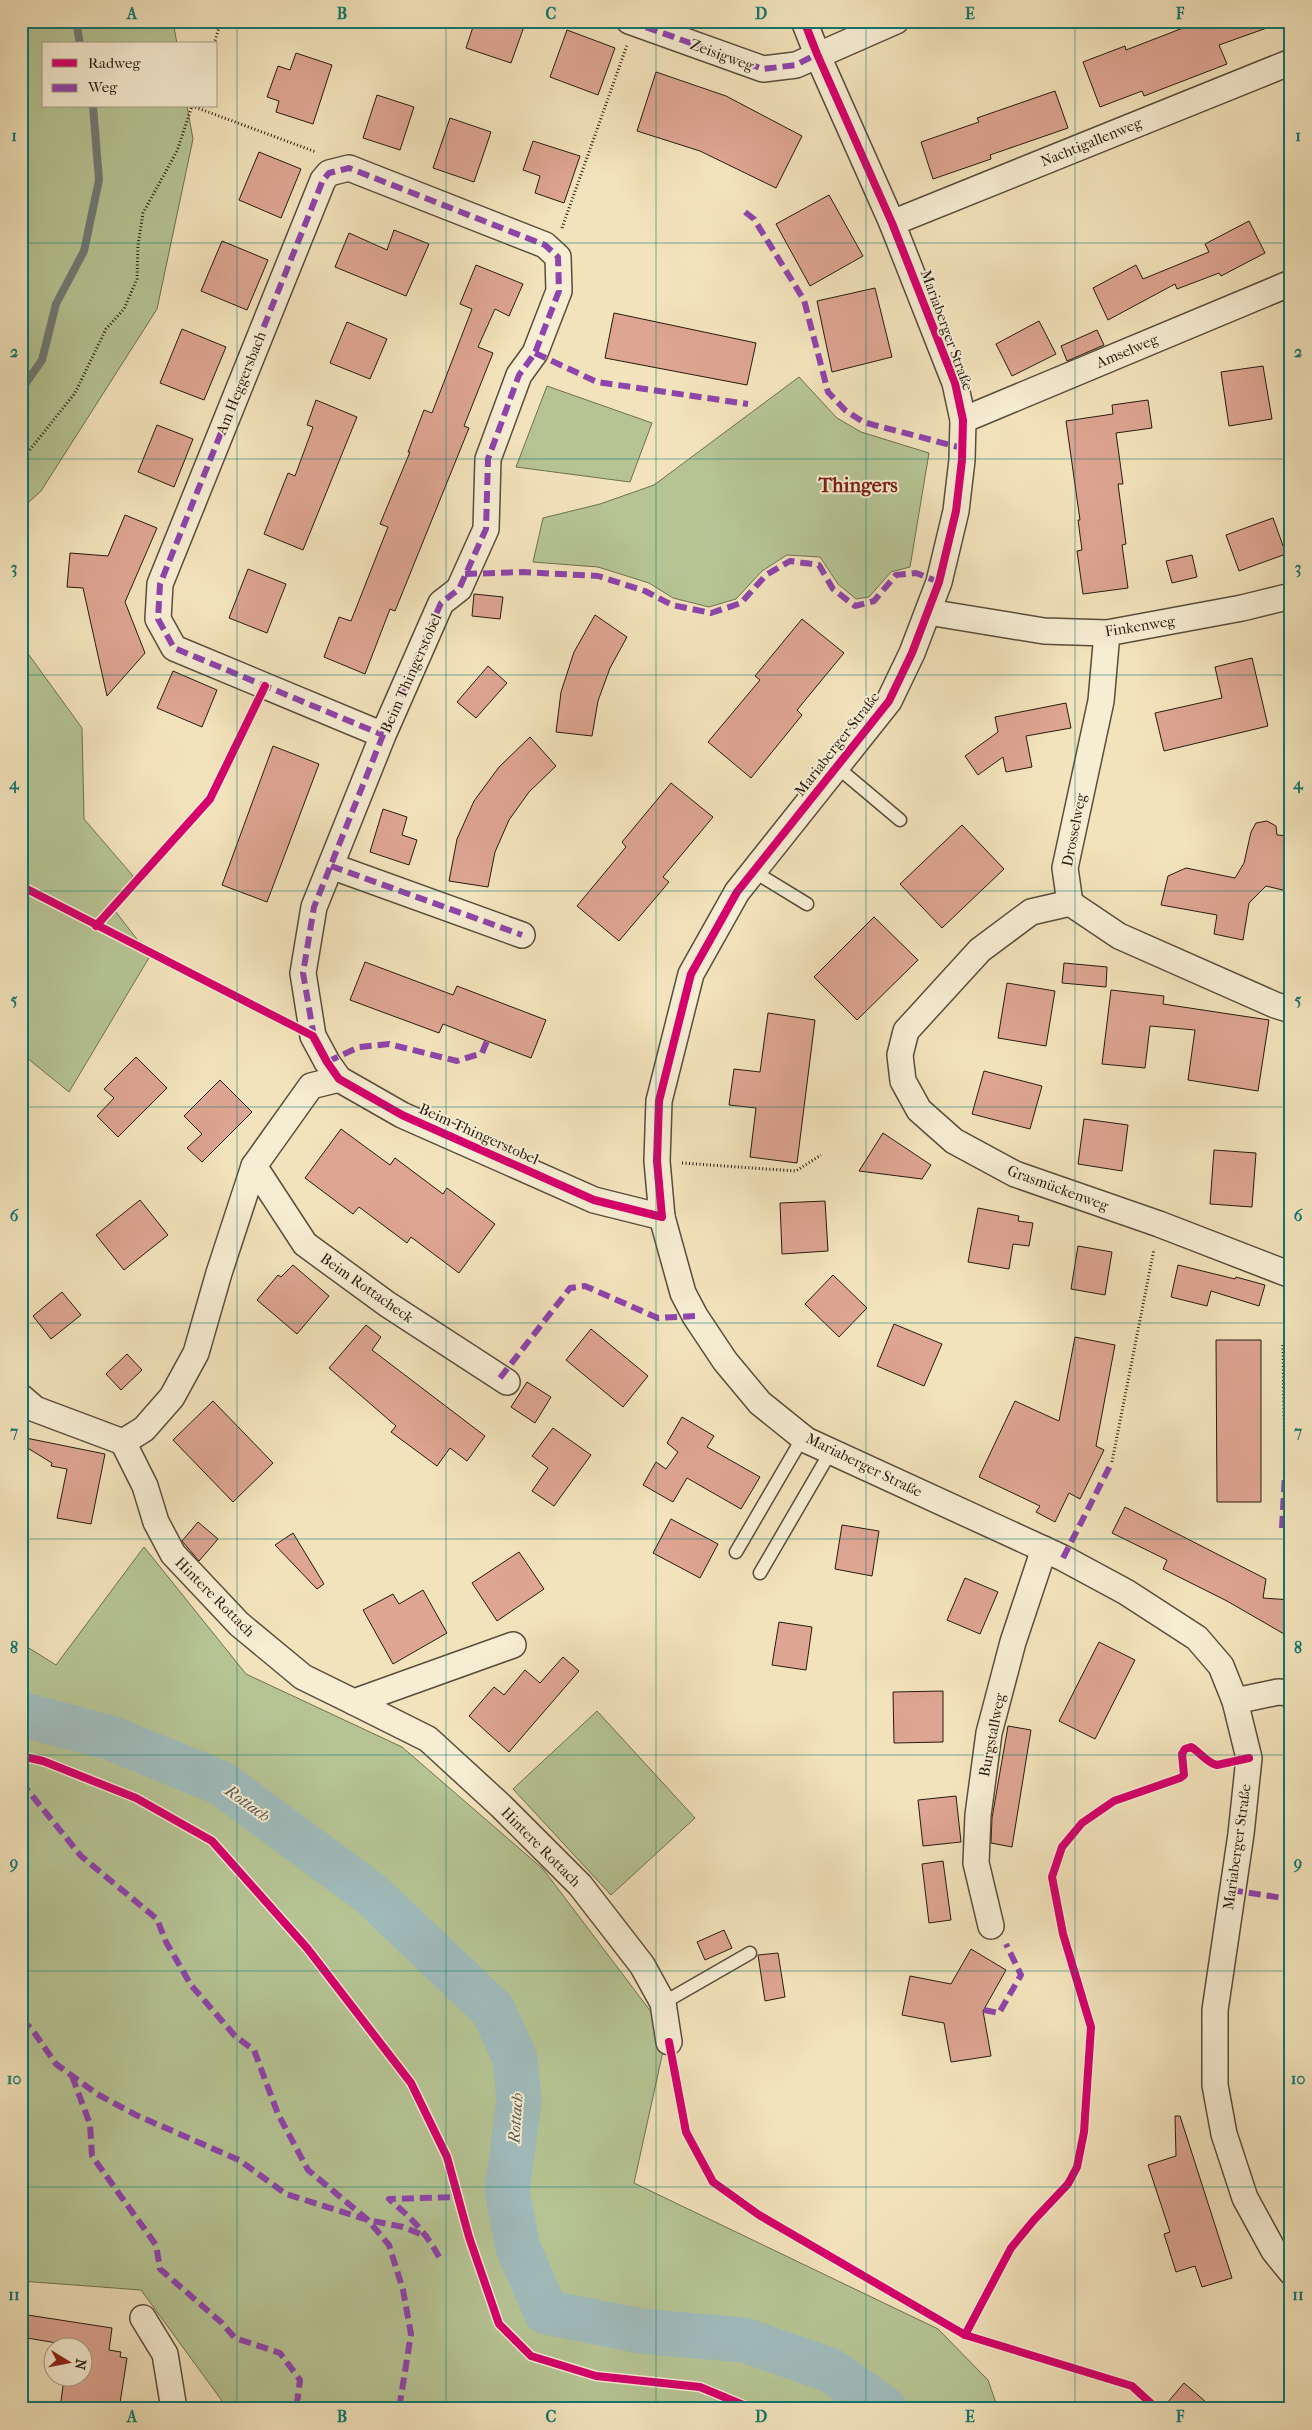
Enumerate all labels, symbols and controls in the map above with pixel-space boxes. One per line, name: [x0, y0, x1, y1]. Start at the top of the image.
text: A: [126, 4, 138, 23]
text: B: [337, 4, 347, 23]
text: C: [546, 4, 557, 23]
text: D: [755, 4, 767, 23]
text: E: [965, 4, 975, 23]
text: F: [1175, 4, 1185, 23]
street label: Zeisigweg: [688, 35, 757, 75]
legend: [42, 42, 218, 108]
text: Radweg: [88, 54, 141, 72]
text: Weg: [87, 78, 118, 96]
street label: Nachtigallenweg: [1038, 113, 1145, 171]
text: 1: [11, 126, 17, 145]
text: 1: [1295, 126, 1301, 145]
street label: Mariaberger Straße: [917, 267, 977, 393]
street label: Am Heggersbach: [212, 328, 270, 438]
street label: Amselweg: [1092, 330, 1162, 372]
text: 2: [10, 342, 18, 361]
text: 2: [1294, 342, 1302, 361]
district label: Thingers: [817, 474, 898, 497]
text: 3: [11, 558, 17, 578]
text: 3: [1295, 558, 1301, 578]
street label: Beim Thingerstobel: [377, 610, 445, 736]
street label: Finkenweg: [1104, 611, 1177, 640]
street label: Mariaberger Straße: [791, 688, 884, 800]
text: 4: [8, 774, 20, 794]
text: 4: [1292, 774, 1304, 794]
street label: Drosselweg: [1058, 791, 1090, 868]
text: 5: [11, 990, 18, 1009]
text: 5: [1295, 990, 1302, 1009]
street label: Beim Thingerstobel: [416, 1100, 542, 1168]
street label: Grasmückenweg: [1005, 1161, 1112, 1215]
text: 6: [10, 1206, 19, 1225]
text: 6: [1294, 1206, 1303, 1225]
street label: Beim Rottacheck: [317, 1249, 417, 1327]
text: 7: [9, 1422, 18, 1441]
text: 7: [1293, 1422, 1302, 1441]
street label: Mariaberger Straße: [803, 1429, 926, 1501]
street label: Hintere Rottach: [171, 1553, 259, 1641]
text: 8: [10, 1638, 18, 1657]
text: 8: [1294, 1638, 1302, 1657]
street label: Burgstallweg: [975, 1691, 1009, 1778]
water label: Rottach: [221, 1780, 274, 1826]
street label: Mariaberger Straße: [1219, 1782, 1255, 1911]
street label: Hintere Rottach: [497, 1803, 585, 1891]
text: 9: [9, 1853, 18, 1873]
text: 9: [1293, 1853, 1302, 1873]
text: 10: [7, 2069, 21, 2088]
text: 10: [1291, 2069, 1305, 2088]
water label: Rottach: [504, 2092, 527, 2145]
text: 11: [8, 2285, 20, 2304]
text: 11: [1292, 2285, 1304, 2304]
north arrow: [42, 2338, 92, 2388]
text: N: [71, 2357, 90, 2371]
text: A: [126, 2407, 138, 2426]
text: B: [337, 2407, 347, 2426]
text: C: [546, 2407, 557, 2426]
text: D: [755, 2407, 767, 2426]
text: E: [965, 2407, 975, 2426]
text: F: [1175, 2407, 1185, 2426]

